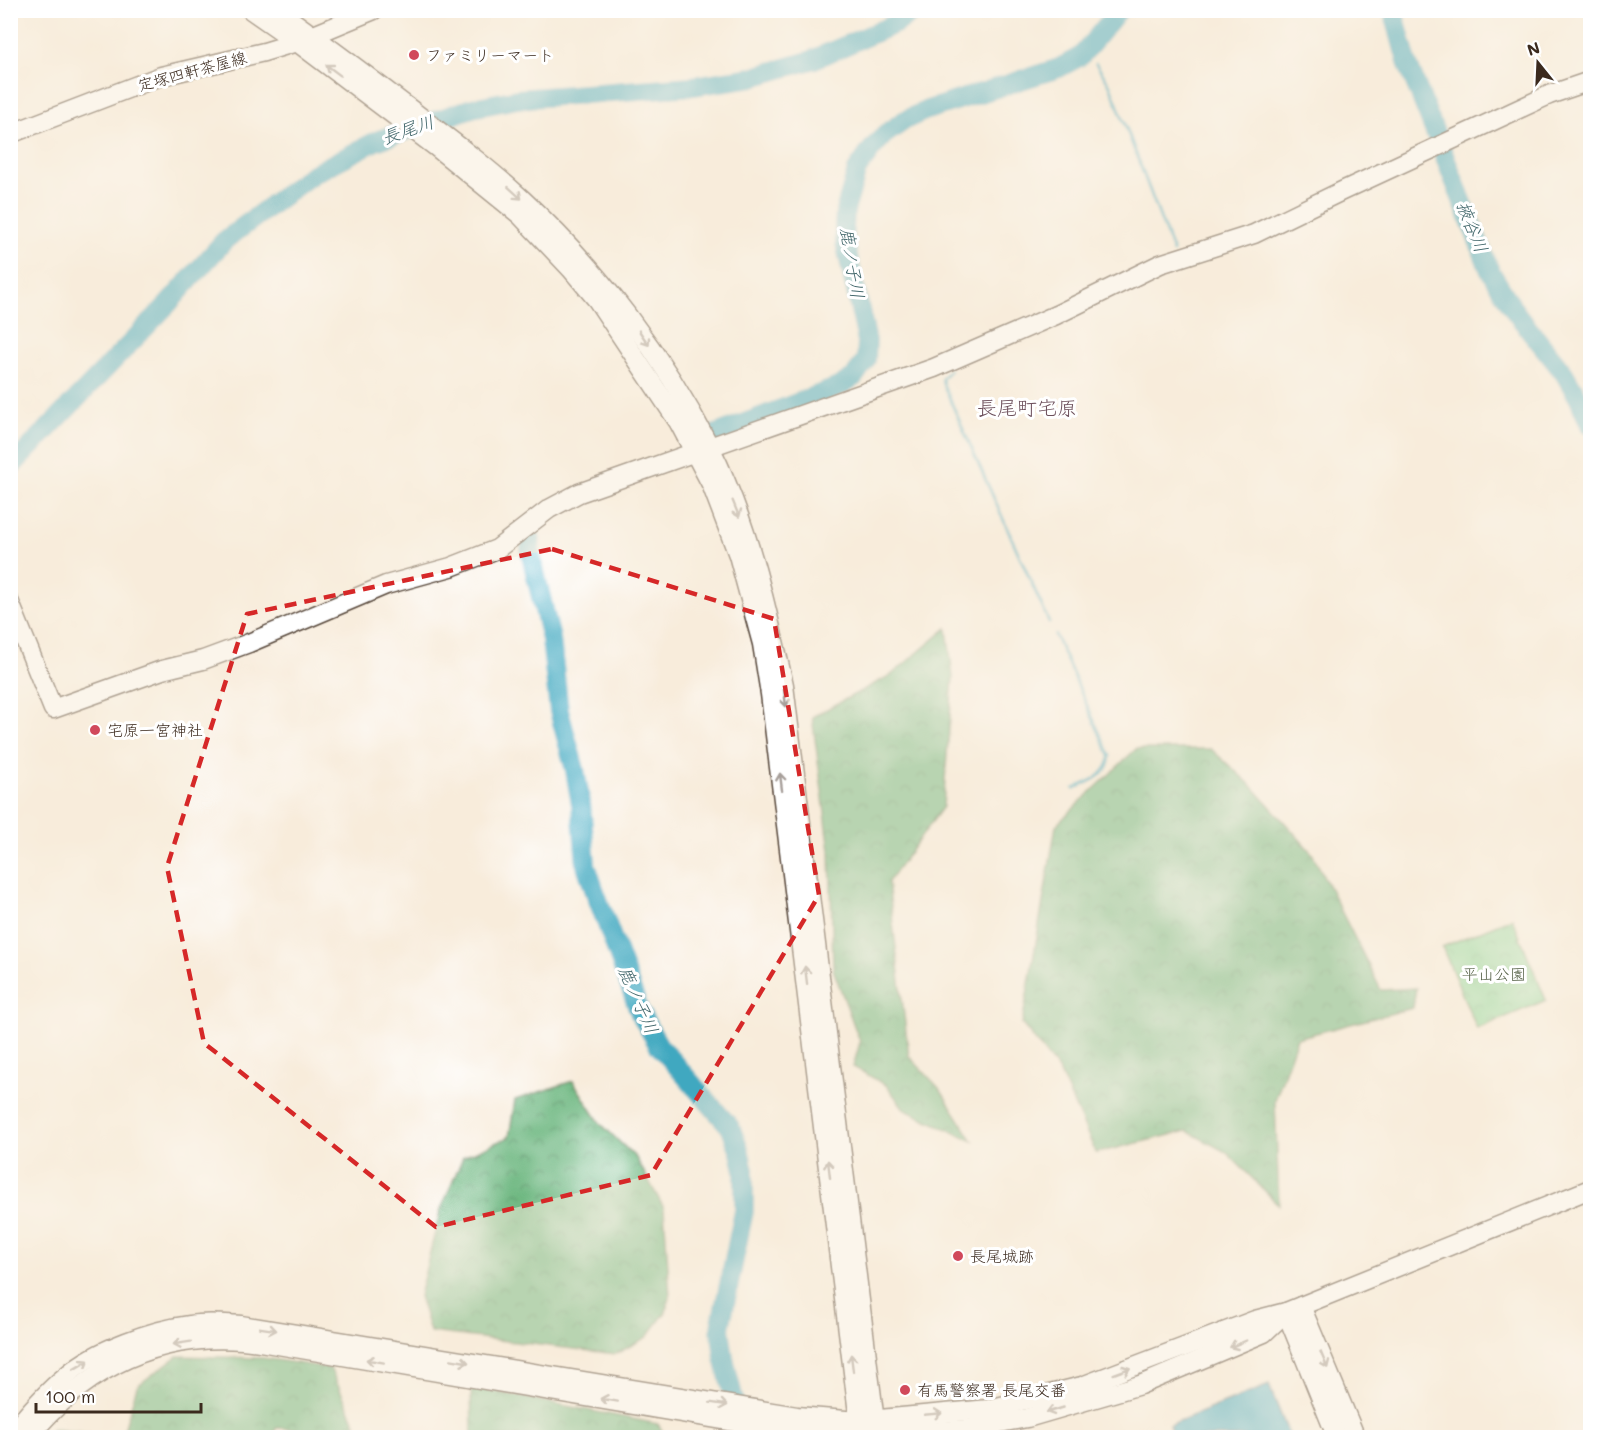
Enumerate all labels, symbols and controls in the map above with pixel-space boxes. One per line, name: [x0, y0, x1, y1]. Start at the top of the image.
north arrow: [1508, 33, 1568, 93]
text: N: [1524, 36, 1542, 60]
place label: ファミリーマート: [426, 44, 554, 65]
street label: 定塚四軒茶屋線: [135, 46, 249, 95]
marker: ファミリーマート: [407, 48, 421, 62]
one-way arrow: [325, 63, 341, 76]
water label: 長尾川: [378, 109, 437, 149]
one-way arrow: [507, 186, 522, 200]
water label: 掖谷川: [1452, 197, 1494, 256]
water label: 鹿ノ子川: [836, 225, 870, 300]
one-way arrow: [638, 330, 650, 346]
district label: 長尾町宅原: [977, 394, 1077, 420]
one-way arrow: [731, 500, 742, 518]
one-way arrow: [780, 687, 791, 707]
place label: 宅原一宮神社: [107, 719, 203, 740]
marker: 宅原一宮神社: [88, 723, 102, 737]
one-way arrow: [775, 772, 786, 792]
water label: 鹿ノ子川: [613, 962, 665, 1037]
park label: 平山公園: [1462, 963, 1526, 984]
one-way arrow: [800, 966, 811, 986]
one-way arrow: [823, 1159, 834, 1179]
place label: 長尾城跡: [970, 1245, 1034, 1266]
marker: 長尾城跡: [951, 1249, 965, 1263]
one-way arrow: [257, 1324, 277, 1335]
one-way arrow: [173, 1337, 192, 1348]
one-way arrow: [1229, 1339, 1248, 1350]
one-way arrow: [1319, 1350, 1330, 1369]
one-way arrow: [846, 1353, 857, 1373]
one-way arrow: [366, 1355, 385, 1366]
one-way arrow: [450, 1356, 469, 1367]
one-way arrow: [72, 1359, 89, 1371]
one-way arrow: [1112, 1364, 1131, 1375]
scale bar: [36, 1376, 201, 1414]
place label: 有馬警察署 長尾交番: [917, 1379, 1066, 1400]
marker: 有馬警察署 長尾交番: [898, 1383, 912, 1397]
text: 100 m: [45, 1384, 95, 1408]
one-way arrow: [599, 1394, 619, 1405]
one-way arrow: [709, 1399, 729, 1410]
one-way arrow: [1046, 1405, 1065, 1416]
one-way arrow: [922, 1408, 942, 1419]

